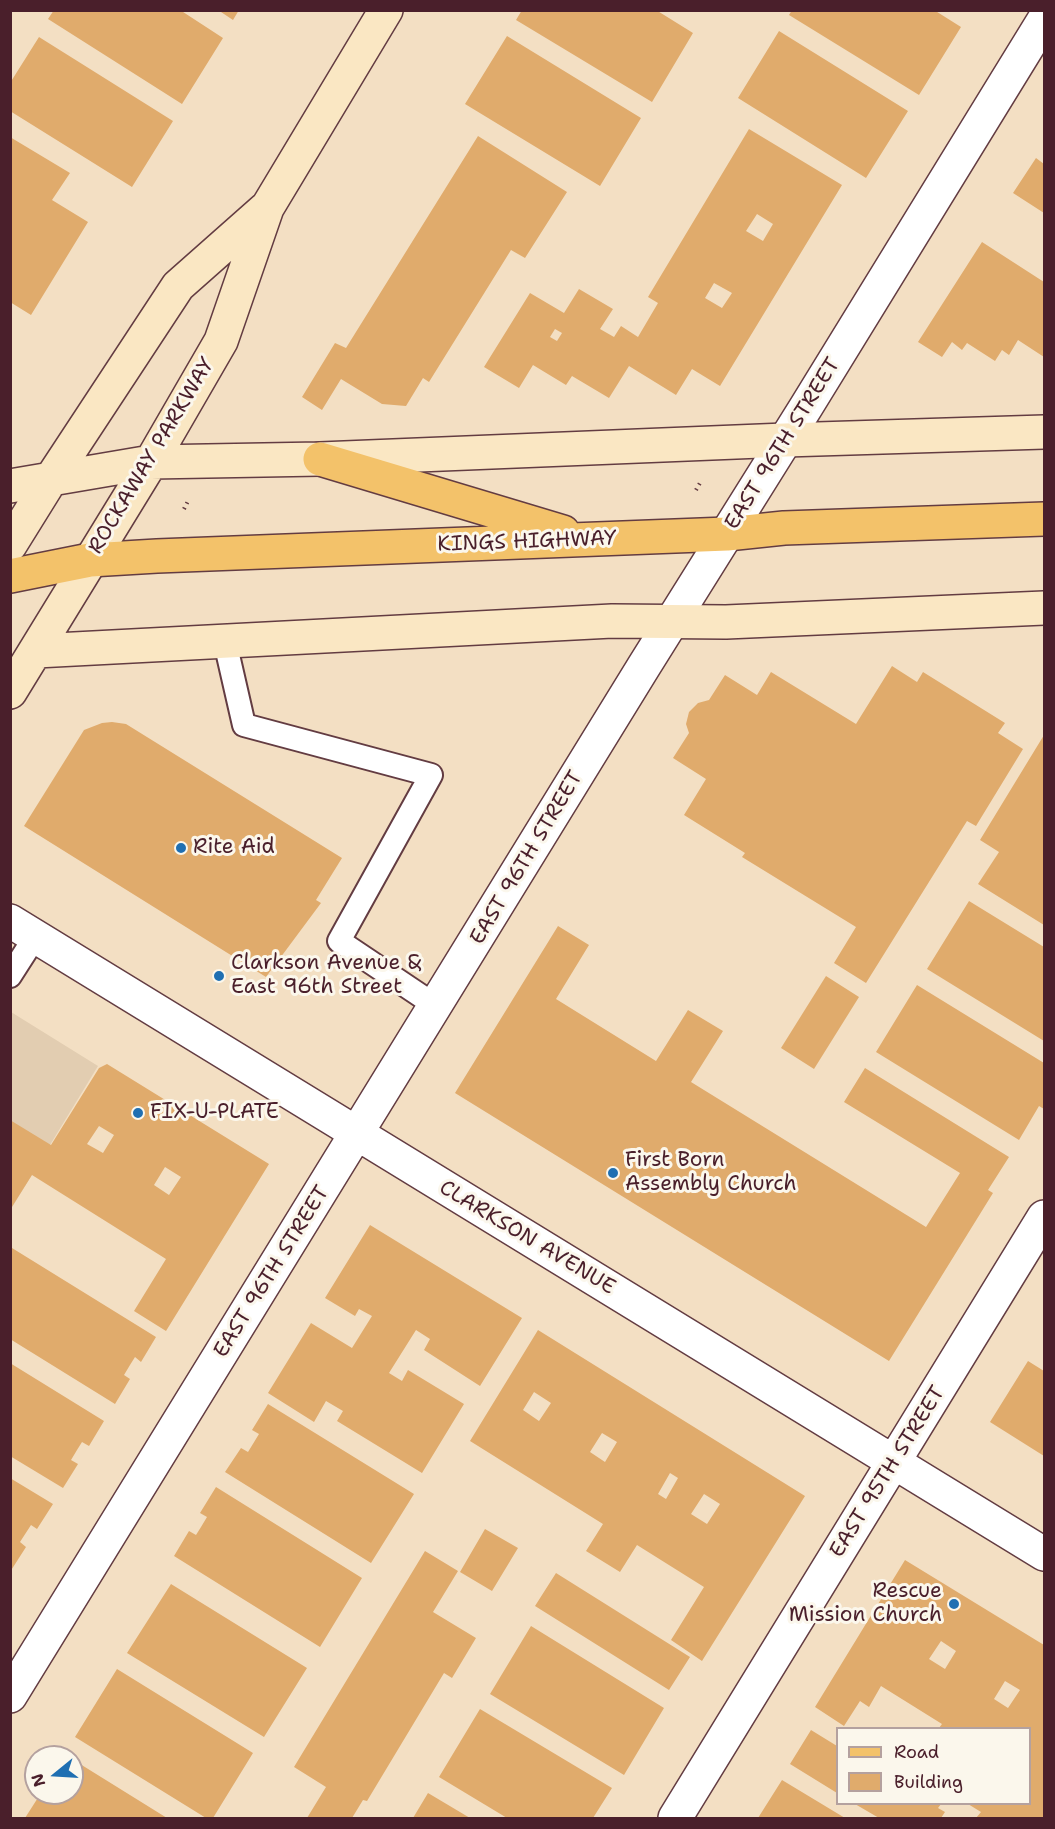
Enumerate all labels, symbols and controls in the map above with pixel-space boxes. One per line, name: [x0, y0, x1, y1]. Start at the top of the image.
street label: ROCKAWAY PARKWAY: [83, 353, 221, 559]
street label: EAST 96TH STREET: [720, 353, 846, 535]
street label: KINGS HIGHWAY: [437, 526, 617, 558]
street label: EAST 96TH STREET: [465, 767, 589, 949]
place label: Rite Aid: [193, 835, 275, 861]
marker: Rite Aid: [174, 841, 188, 855]
place label: Clarkson Avenue & East 96th Street: [231, 951, 421, 1001]
marker: Clarkson Avenue & East 96th Street: [212, 969, 226, 983]
place label: FIX-U-PLATE: [150, 1100, 279, 1126]
marker: FIX-U-PLATE: [131, 1106, 145, 1120]
place label: First Born Assembly Church: [625, 1148, 797, 1198]
marker: First Born Assembly Church: [606, 1166, 620, 1180]
street label: CLARKSON AVENUE: [434, 1175, 620, 1301]
street label: EAST 96TH STREET: [209, 1181, 335, 1363]
street label: EAST 95TH STREET: [825, 1382, 951, 1562]
place label: Rescue Mission Church: [789, 1579, 942, 1629]
marker: Rescue Mission Church: [947, 1597, 961, 1611]
legend: [836, 1727, 1031, 1805]
text: Road: [894, 1740, 939, 1764]
north arrow: [24, 1745, 84, 1805]
text: Building: [894, 1770, 963, 1794]
text: N: [26, 1771, 50, 1789]

